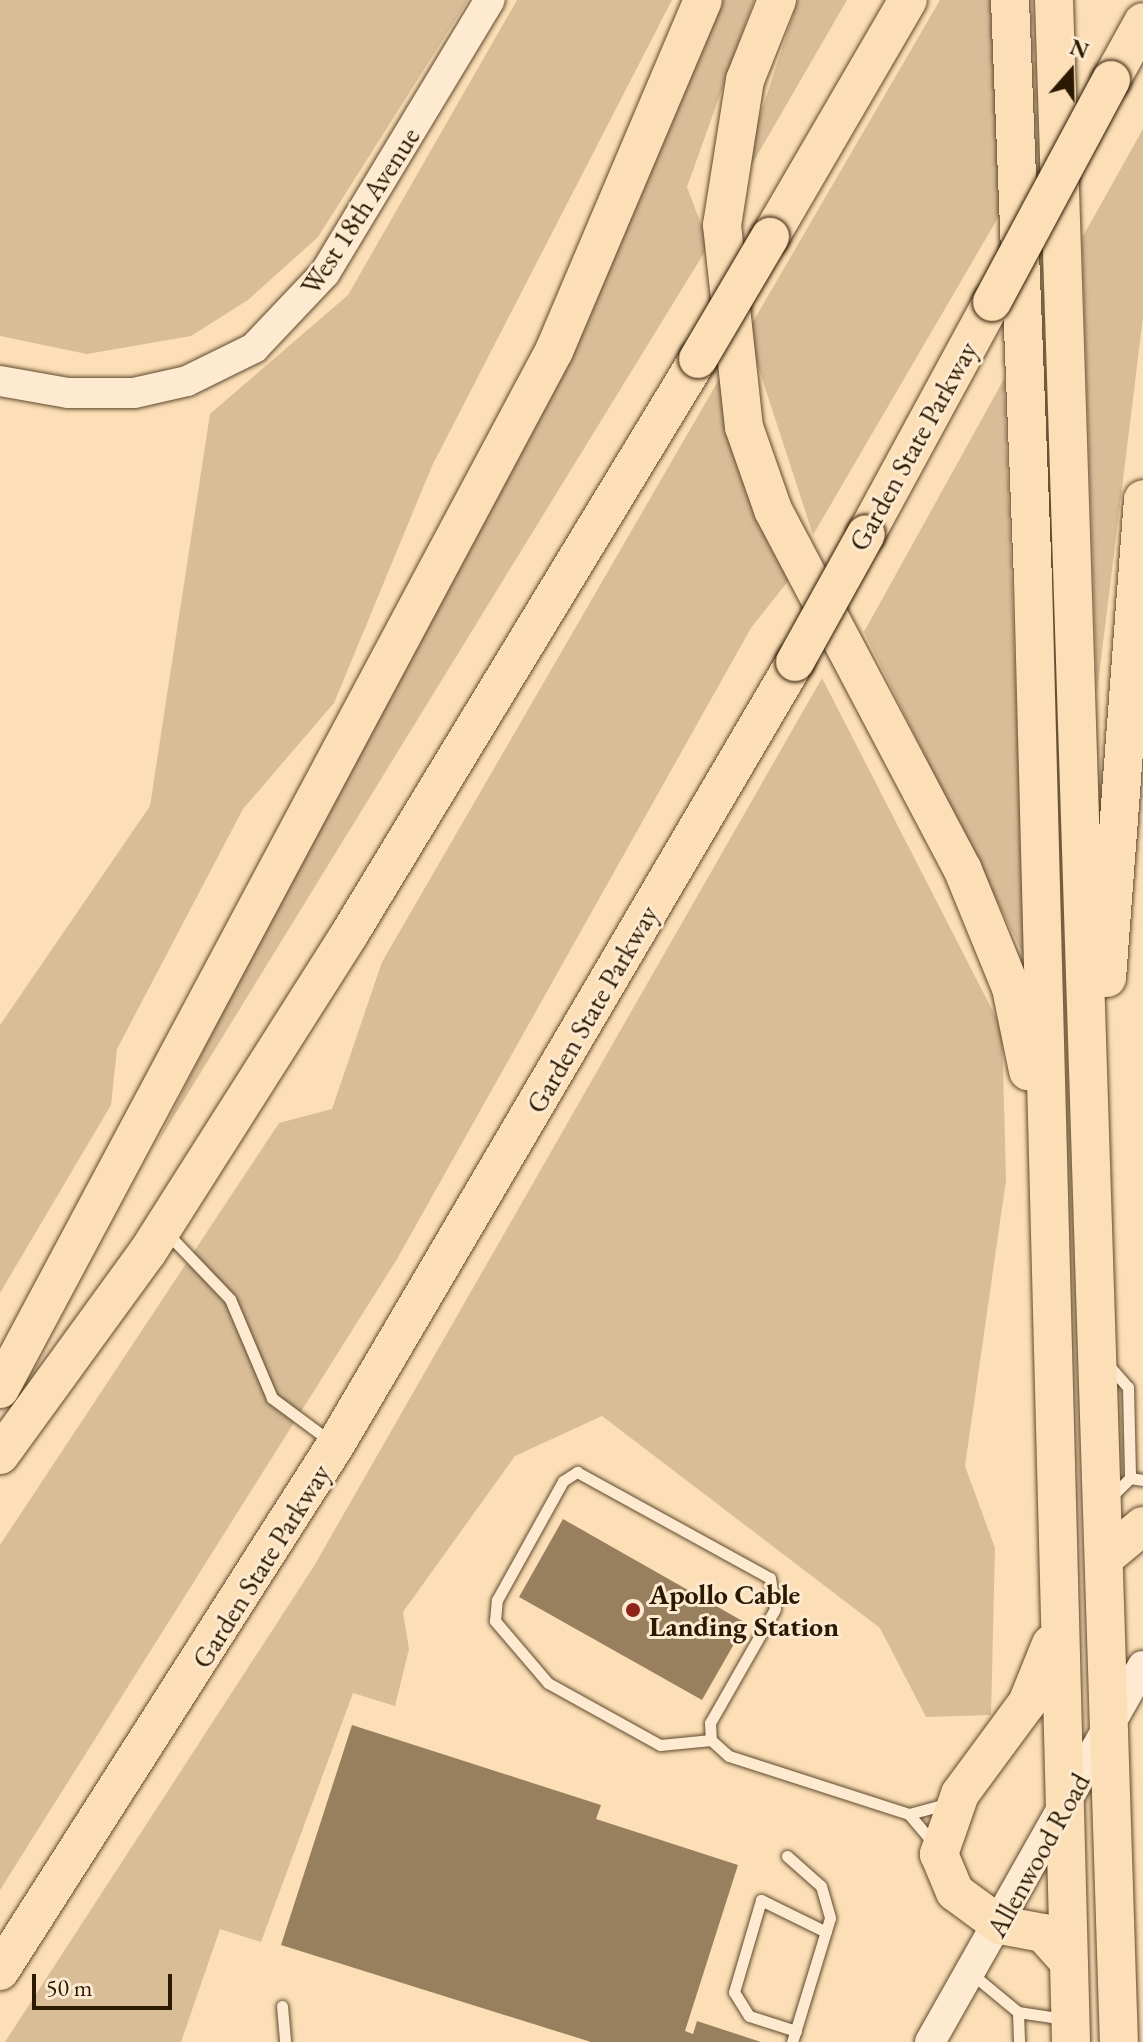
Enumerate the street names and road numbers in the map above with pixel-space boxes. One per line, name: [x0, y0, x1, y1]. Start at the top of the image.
street label: West 18th Avenue: [293, 121, 427, 301]
street label: Garden State Parkway: [842, 335, 984, 557]
street label: Garden State Parkway: [519, 899, 665, 1119]
street label: Garden State Parkway: [185, 1458, 337, 1674]
street label: Allenwood Road: [979, 1767, 1097, 1943]

